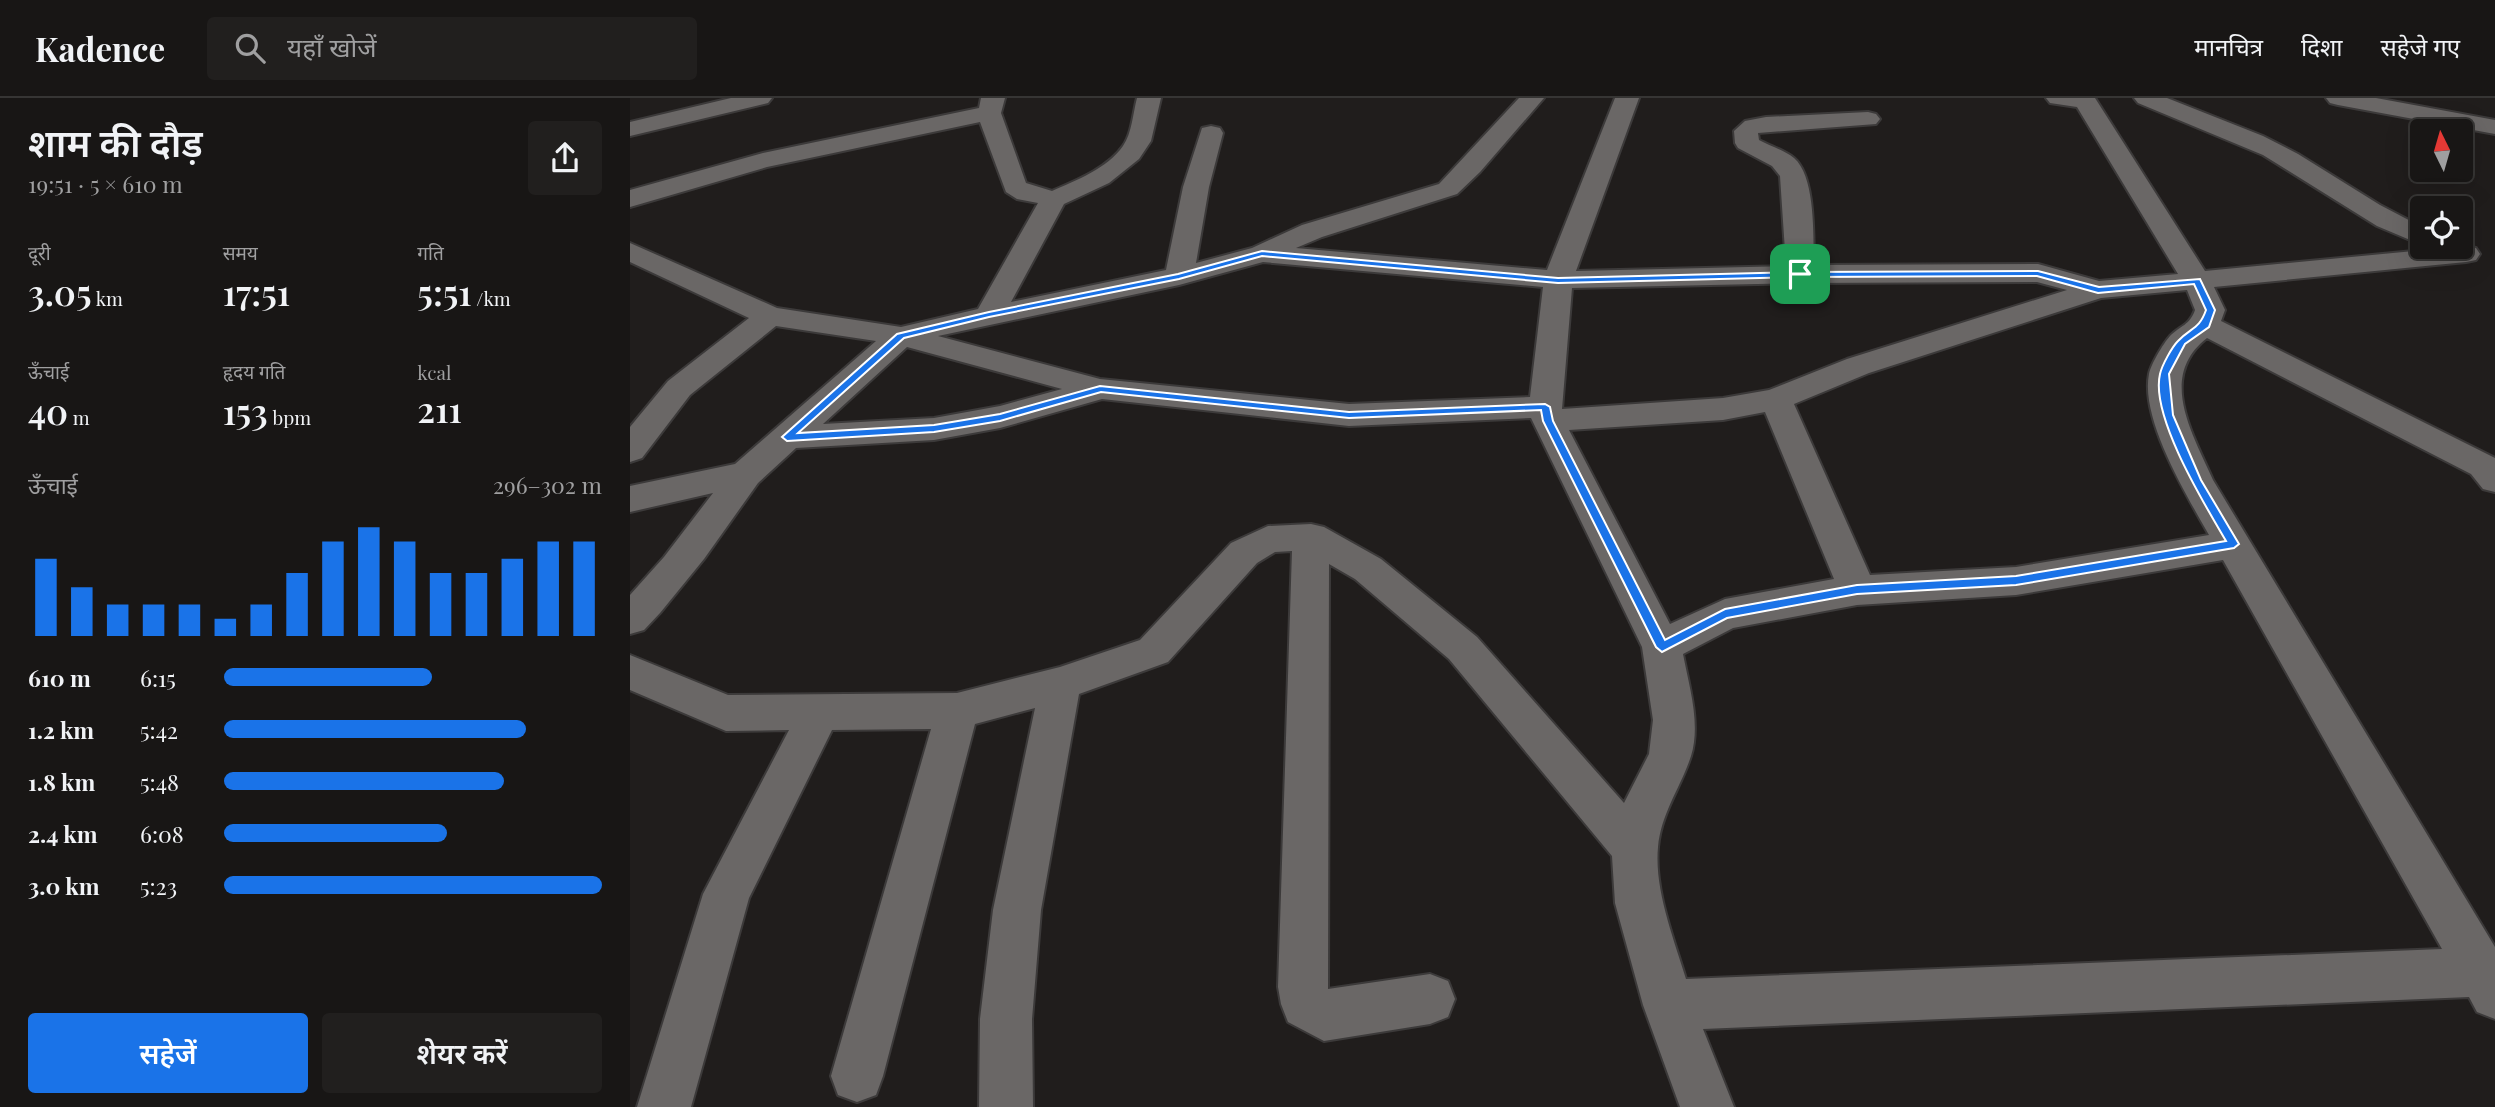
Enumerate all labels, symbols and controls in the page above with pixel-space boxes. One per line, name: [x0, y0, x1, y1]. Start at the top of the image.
search box: [207, 17, 697, 80]
text: Kadence: [35, 26, 165, 70]
icon: search: [231, 29, 269, 67]
text: यहाँ खोजें: [287, 29, 376, 64]
text: मानचित्र: [2194, 30, 2263, 62]
text: दिशा: [2301, 30, 2342, 62]
text: सहेजे गए: [2380, 30, 2460, 62]
text: शाम की दौड़: [28, 116, 203, 167]
north arrow: [2410, 119, 2473, 182]
map controls: [2410, 119, 2473, 259]
button: share: [528, 121, 602, 195]
text: 19:51 · 5 × 610 m: [28, 168, 183, 199]
button: locate: [2410, 196, 2473, 259]
text: दूरी: [28, 239, 51, 265]
text: समय: [223, 239, 258, 265]
text: गति: [417, 239, 444, 265]
pin: [1770, 244, 1830, 304]
icon: arrive: [1781, 255, 1819, 293]
text: 3.05: [28, 268, 92, 315]
text: 17:51: [223, 268, 290, 315]
text: 5:51: [417, 268, 472, 315]
text: km: [92, 285, 123, 311]
text: /km: [472, 285, 511, 311]
text: ऊँचाई: [28, 358, 69, 384]
text: हृदय गति: [223, 358, 285, 384]
text: kcal: [417, 359, 451, 385]
text: 211: [417, 385, 462, 432]
text: 40: [28, 387, 68, 434]
text: 153: [223, 387, 268, 434]
text: m: [68, 404, 90, 430]
text: bpm: [268, 404, 311, 430]
text: ऊँचाई: [28, 469, 78, 500]
text: 296–302 m: [493, 469, 602, 500]
text: 610 m: [28, 662, 91, 693]
text: 6:15: [140, 662, 176, 693]
text: 1.2 km: [28, 714, 94, 745]
text: 5:42: [140, 714, 178, 745]
text: 1.8 km: [28, 766, 95, 797]
text: 5:48: [140, 766, 179, 797]
text: 2.4 km: [28, 818, 98, 849]
text: 6:08: [140, 818, 184, 849]
text: 3.0 km: [28, 870, 100, 901]
text: 5:23: [140, 870, 177, 901]
button: सहेजें: [28, 1013, 308, 1093]
button: शेयर करें: [322, 1013, 602, 1093]

